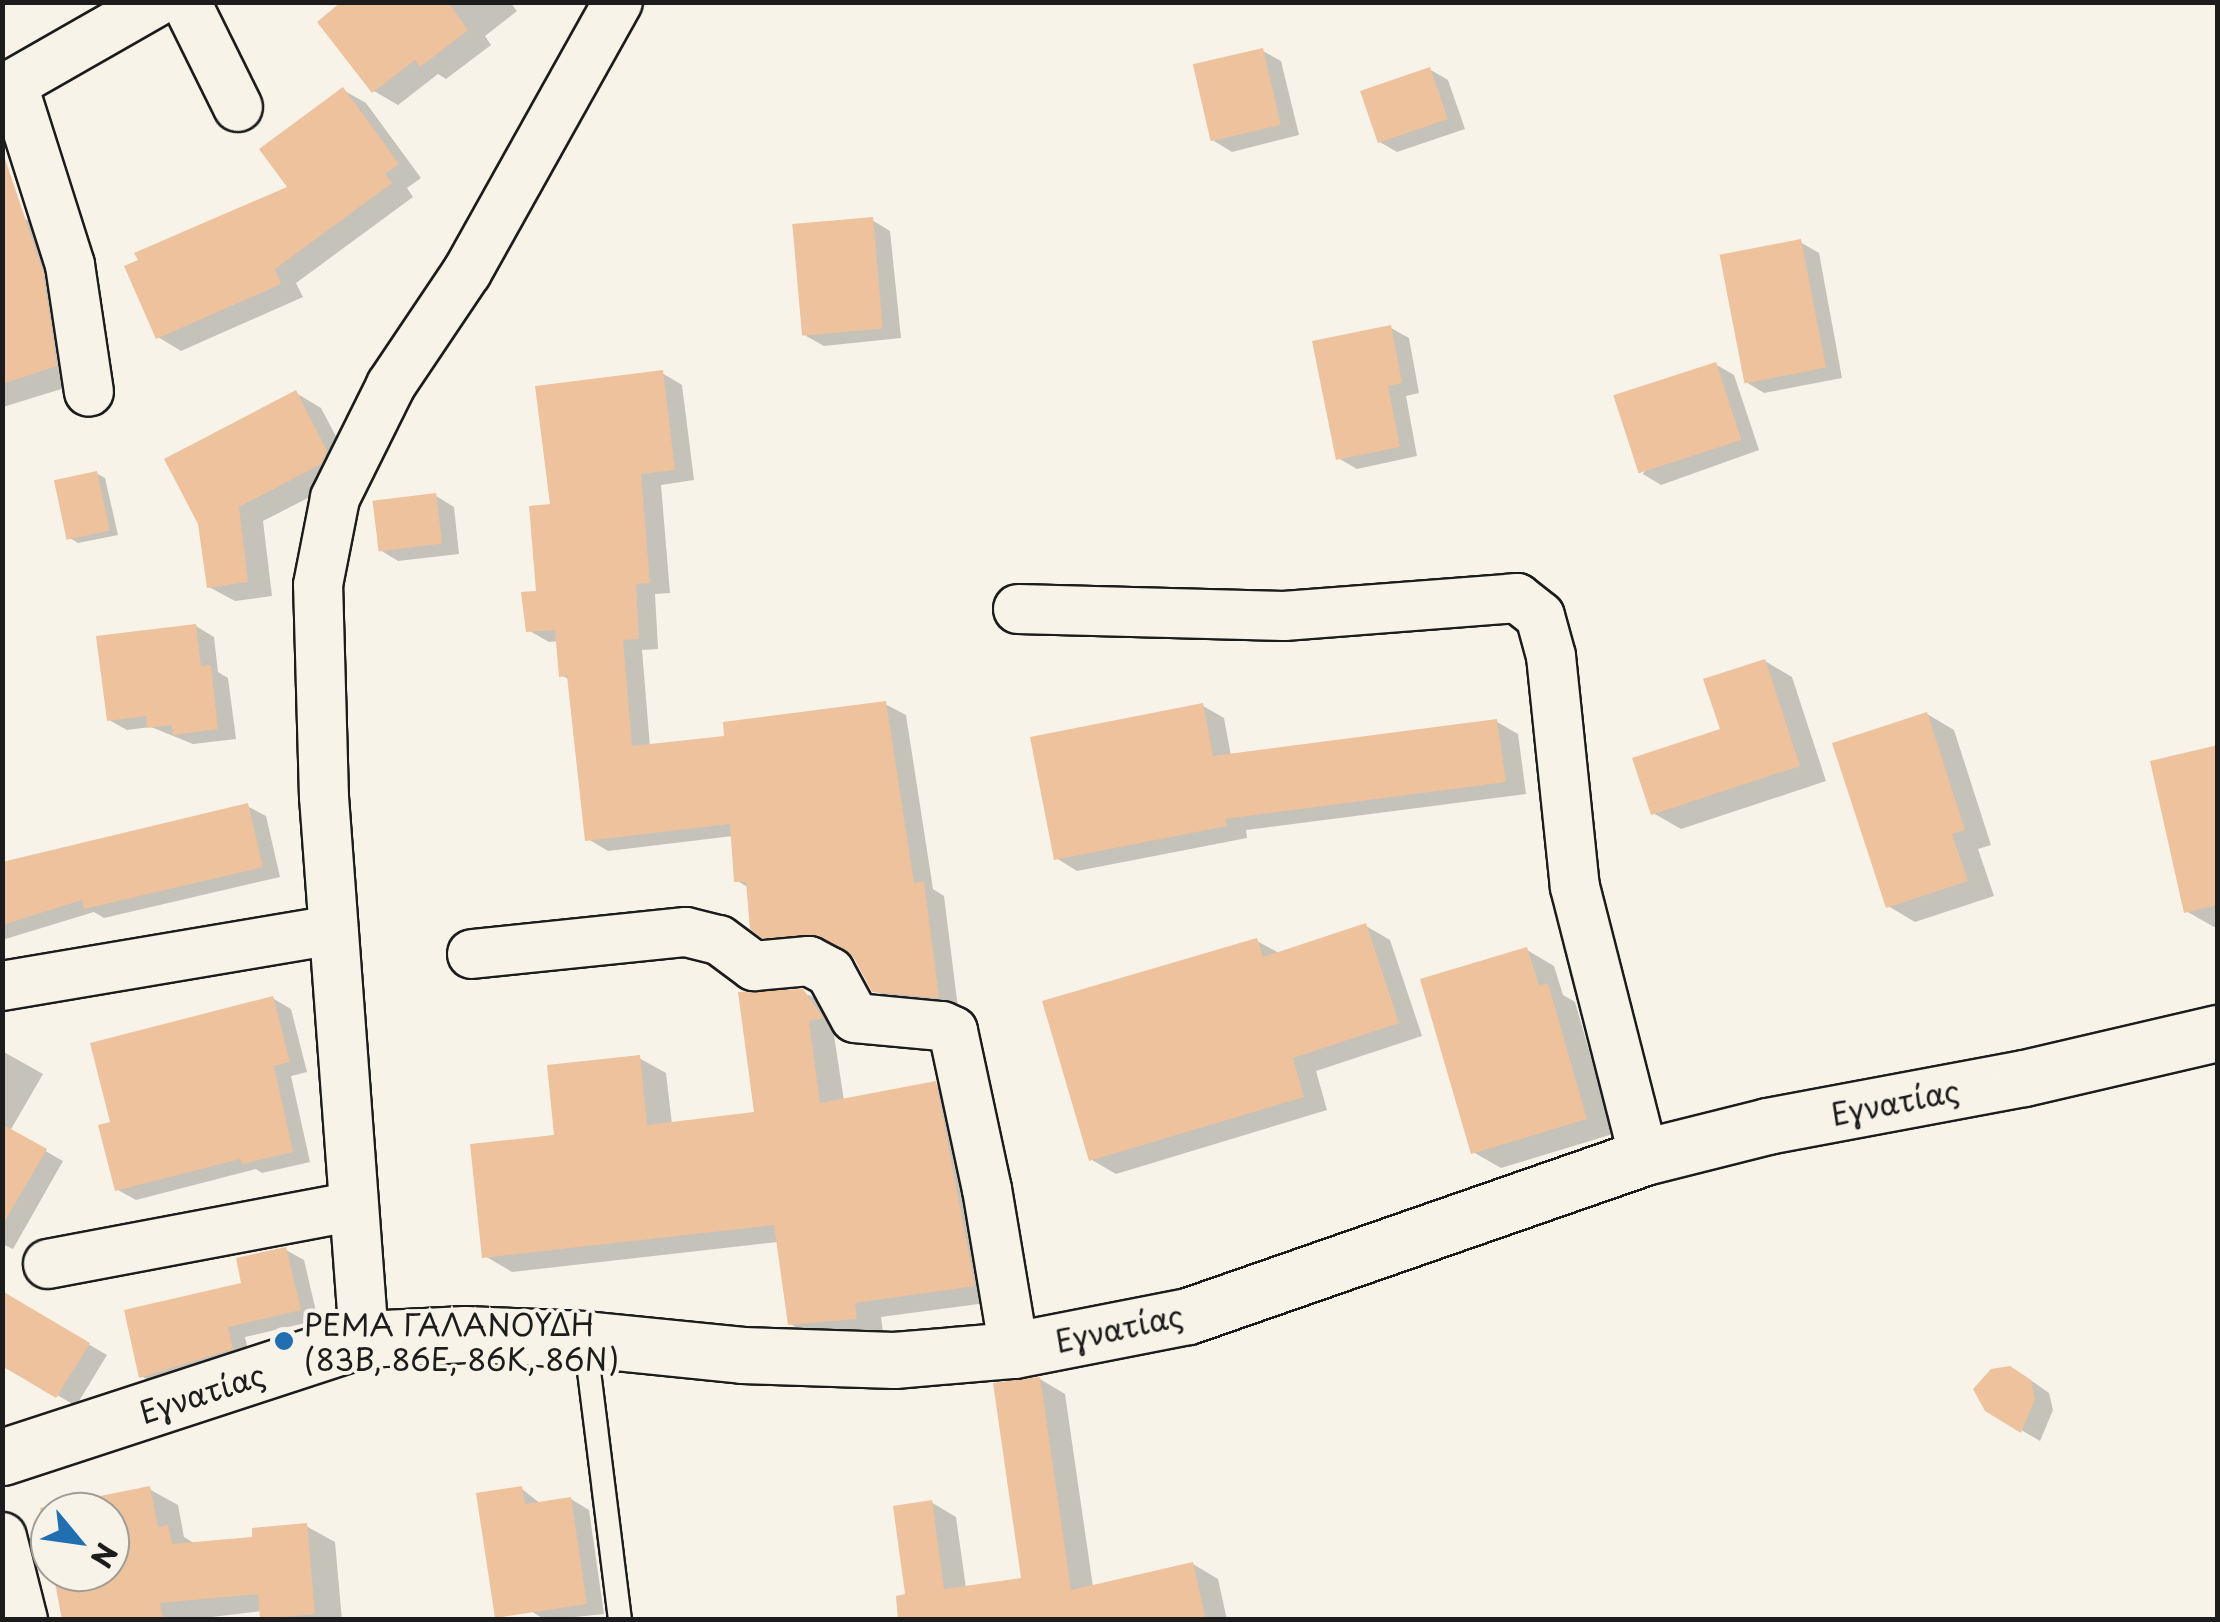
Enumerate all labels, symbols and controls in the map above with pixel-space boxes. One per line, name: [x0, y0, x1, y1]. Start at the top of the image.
street label: Εγνατίας: [1828, 1072, 1962, 1132]
street label: Εγνατίας: [1052, 1297, 1186, 1359]
place label: ΡΕΜΑ ΓΑΛΑΝΟΥΔΗ (83Β, 86Ε, 86Κ, 86Ν): [304, 1306, 619, 1376]
marker: ΡΕΜΑ ΓΑΛΑΝΟΥΔΗ (83Β, 86Ε, 86Κ, 86Ν): [273, 1330, 295, 1352]
street label: Εγνατίας: [135, 1356, 269, 1430]
north arrow: [30, 1492, 130, 1592]
text: N: [81, 1536, 129, 1576]

